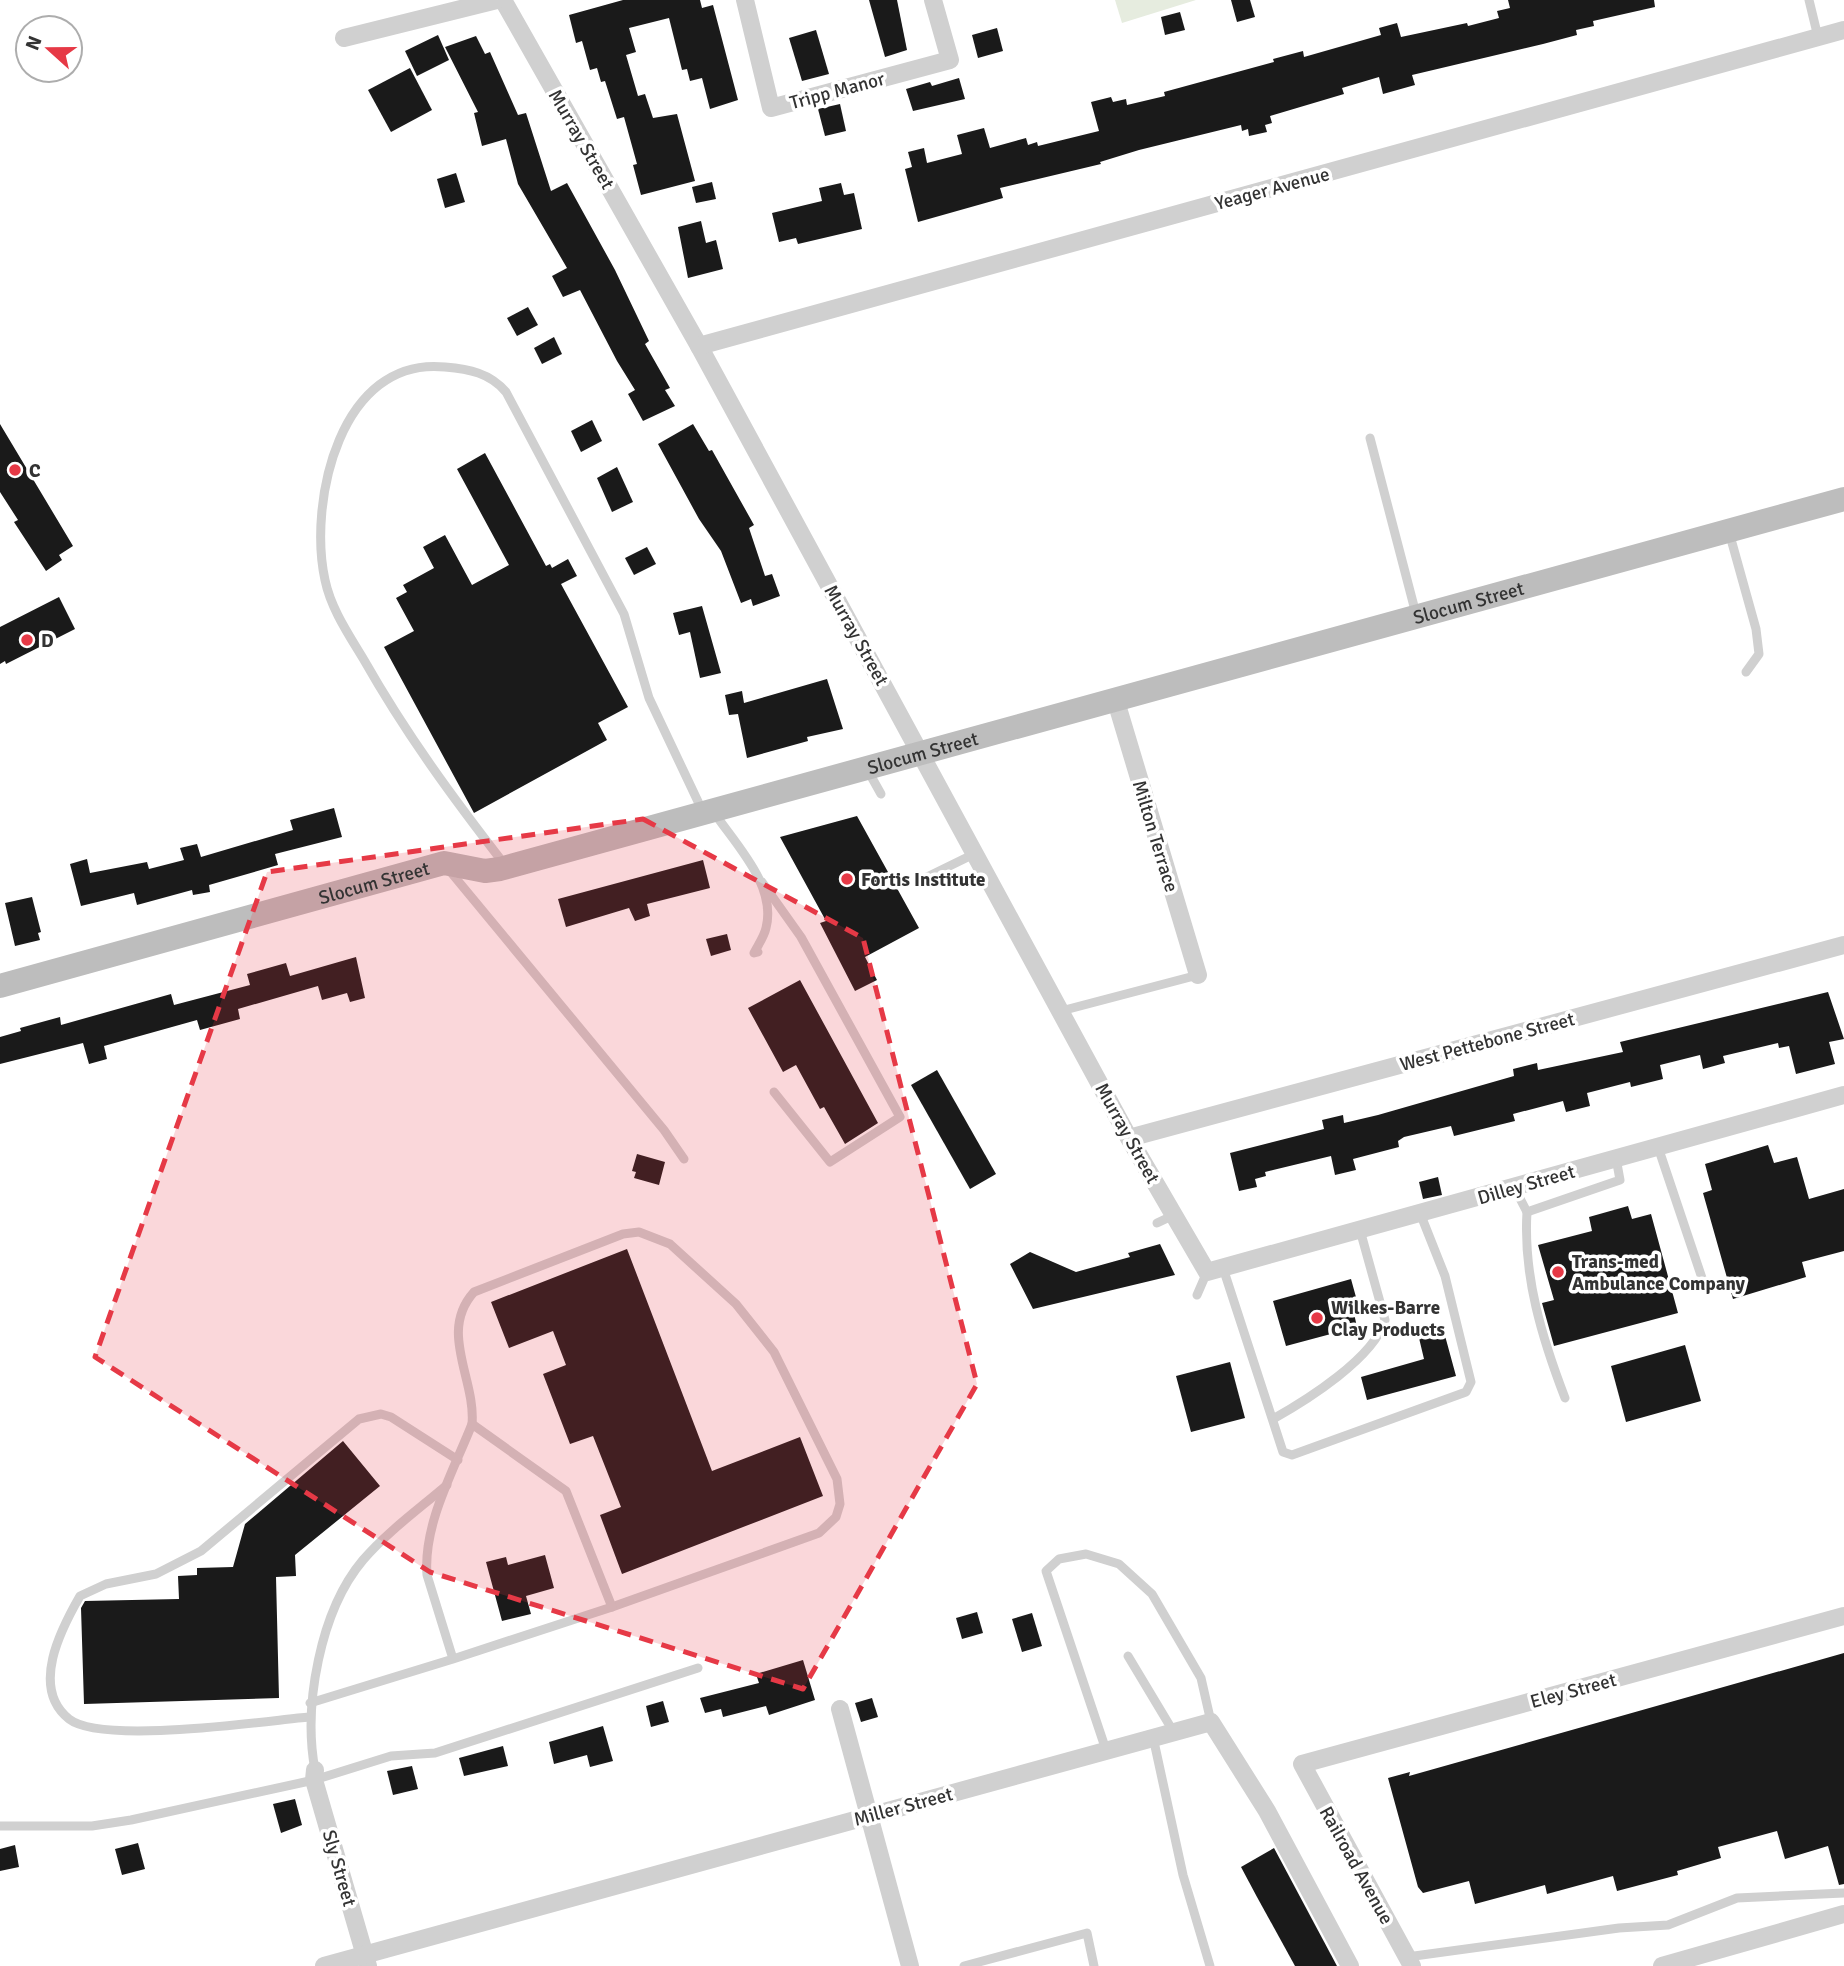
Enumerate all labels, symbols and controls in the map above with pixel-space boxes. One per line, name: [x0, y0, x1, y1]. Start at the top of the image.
north arrow: [14, 14, 84, 84]
text: N: [20, 33, 48, 54]
street label: Tripp Manor: [787, 67, 887, 115]
street label: Murray Street: [543, 85, 620, 194]
street label: Yeager Avenue: [1212, 162, 1332, 216]
place label: C: [29, 459, 41, 483]
marker: C: [7, 462, 23, 478]
street label: Slocum Street: [1410, 577, 1527, 630]
street label: Murray Street: [819, 581, 894, 690]
place label: D: [41, 629, 54, 653]
marker: D: [19, 632, 35, 648]
street label: Slocum Street: [865, 727, 981, 780]
street label: Milton Terrace: [1127, 777, 1183, 895]
street label: Slocum Street: [316, 856, 433, 910]
place label: Fortis Institute: [861, 868, 986, 892]
marker: Fortis Institute: [839, 871, 855, 887]
street label: West Pettebone Street: [1397, 1007, 1578, 1077]
street label: Murray Street: [1090, 1079, 1165, 1188]
street label: Dilley Street: [1475, 1160, 1578, 1210]
place label: Trans-med Ambulance Company: [1572, 1250, 1746, 1296]
marker: Trans-med Ambulance Company: [1550, 1264, 1566, 1280]
place label: Wilkes-Barre Clay Products: [1331, 1296, 1445, 1342]
marker: Wilkes-Barre Clay Products: [1309, 1310, 1325, 1326]
street label: Eley Street: [1528, 1668, 1619, 1714]
street label: Miller Street: [851, 1782, 956, 1832]
street label: Railroad Avenue: [1314, 1802, 1398, 1929]
street label: Sly Street: [317, 1827, 361, 1910]

